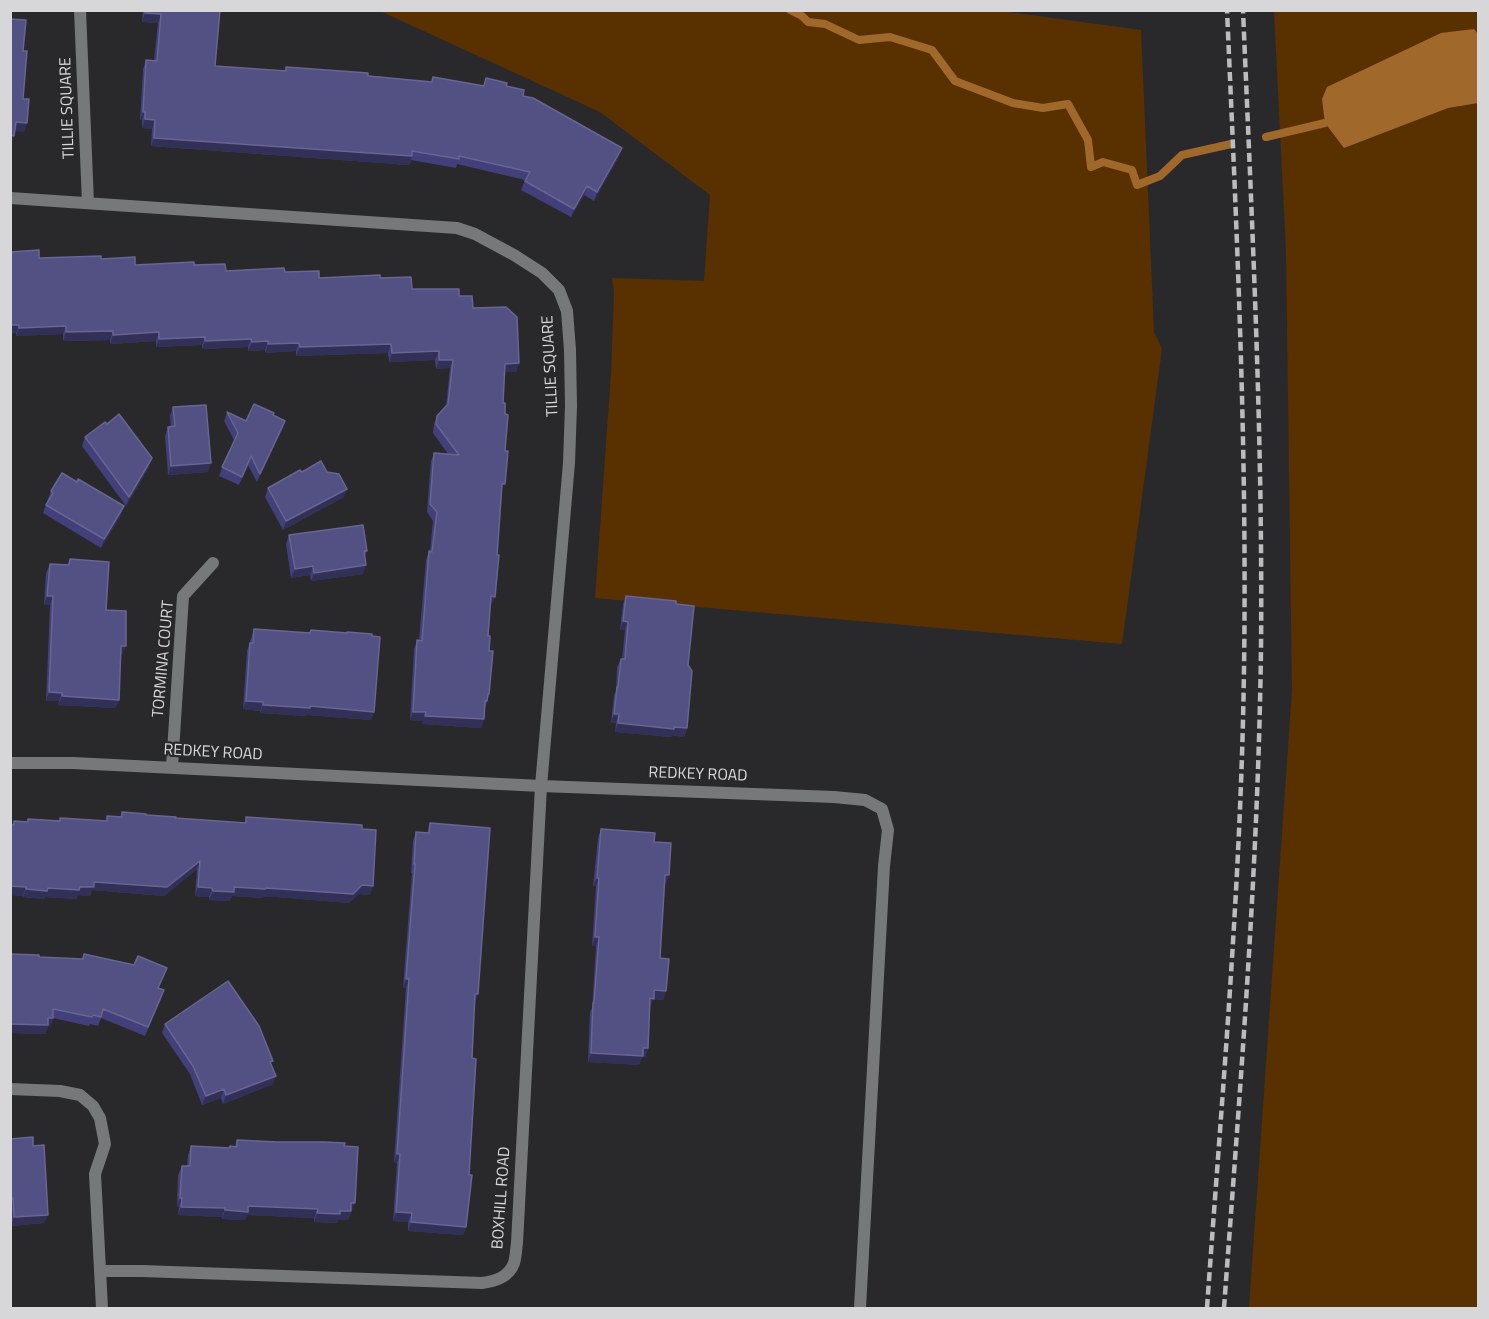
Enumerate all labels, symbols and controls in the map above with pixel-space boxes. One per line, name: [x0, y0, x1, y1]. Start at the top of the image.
street label: TILLIE SQUARE: [57, 57, 79, 159]
street label: TILLIE SQUARE: [539, 315, 563, 417]
street label: TORMINA COURT: [149, 600, 179, 718]
street label: REDKEY ROAD: [163, 741, 263, 765]
street label: REDKEY ROAD: [648, 764, 748, 786]
street label: BOXHILL ROAD: [489, 1146, 515, 1250]

